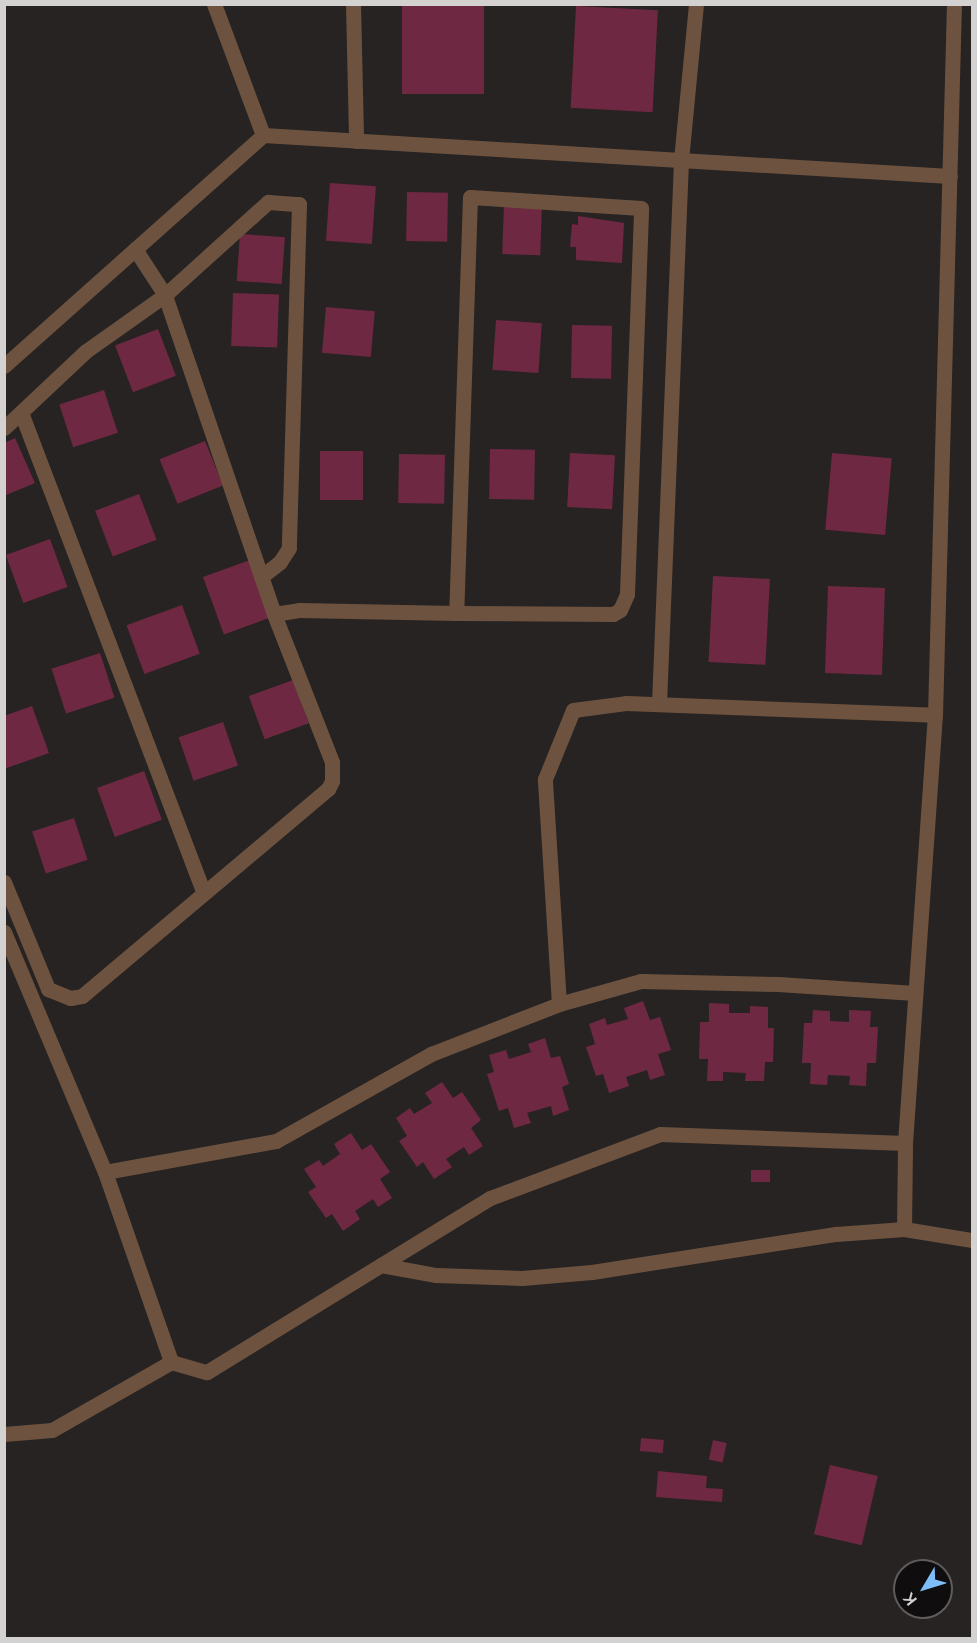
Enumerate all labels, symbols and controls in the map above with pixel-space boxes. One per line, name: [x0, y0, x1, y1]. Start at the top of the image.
north arrow: [893, 1559, 953, 1619]
text: K: [899, 1589, 921, 1609]

